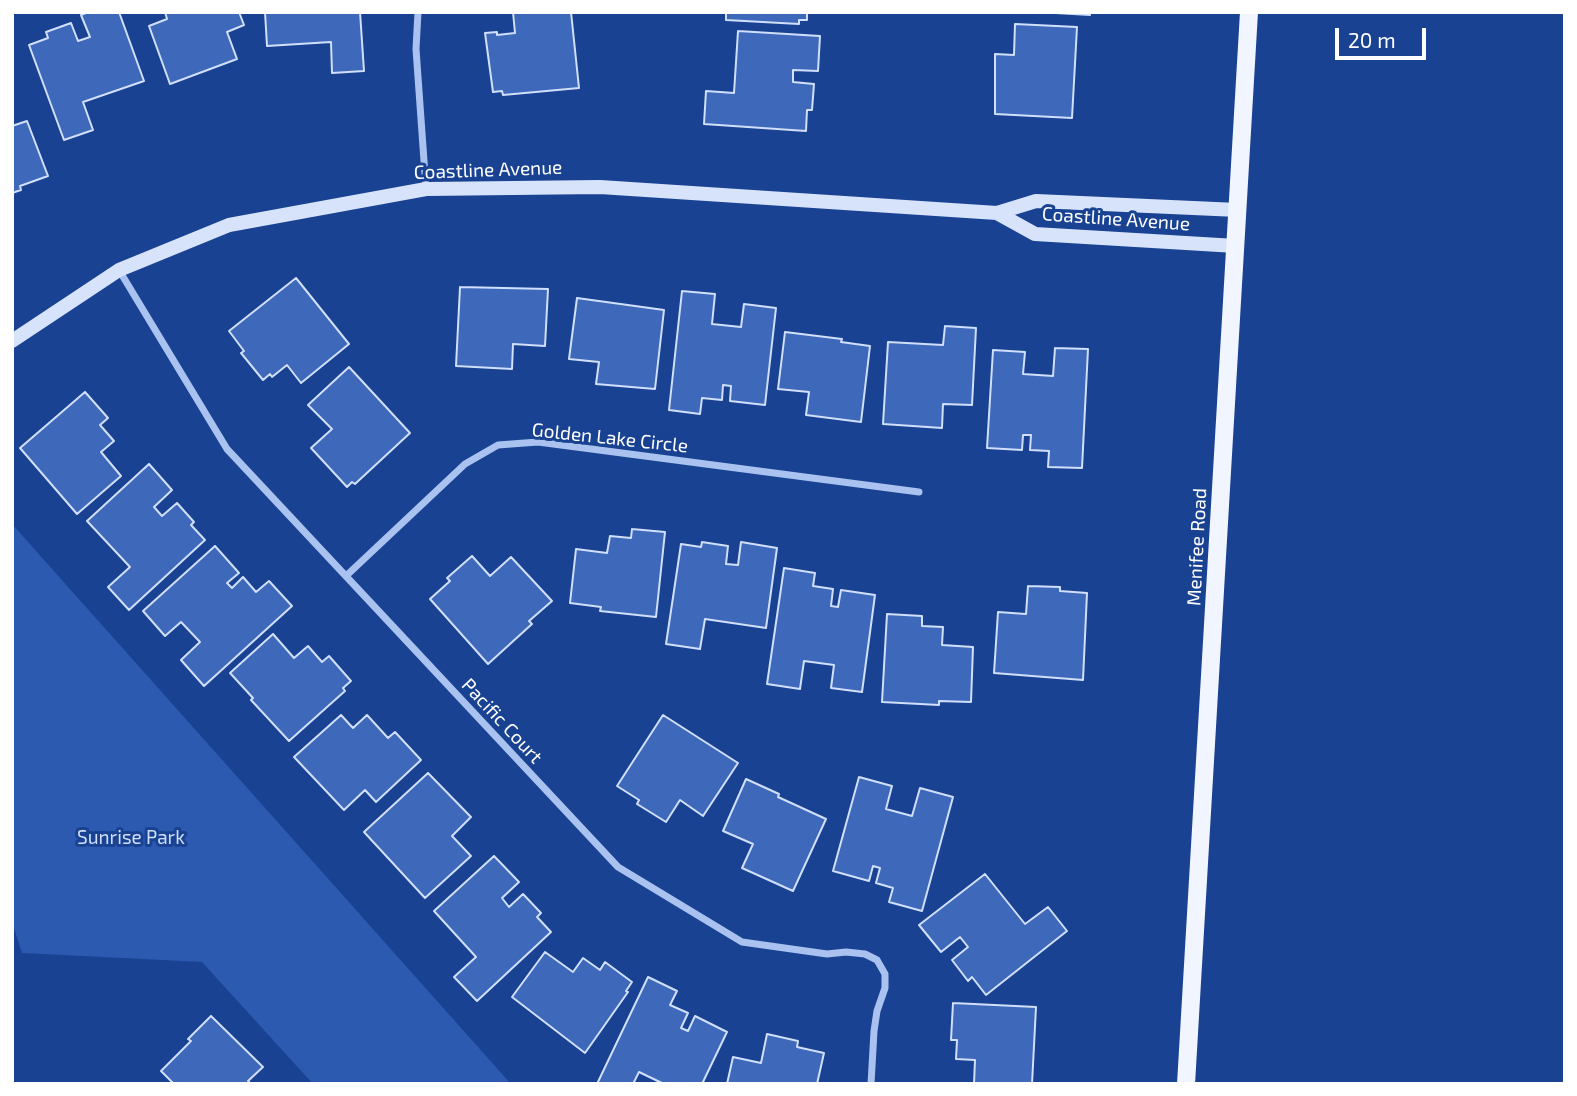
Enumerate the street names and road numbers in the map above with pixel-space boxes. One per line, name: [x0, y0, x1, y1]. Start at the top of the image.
street label: Coastline Avenue: [413, 156, 563, 184]
street label: Coastline Avenue: [1041, 202, 1191, 236]
street label: Golden Lake Circle: [531, 418, 689, 458]
street label: Menifee Road: [1183, 487, 1211, 607]
street label: Pacific Court: [457, 674, 547, 768]

